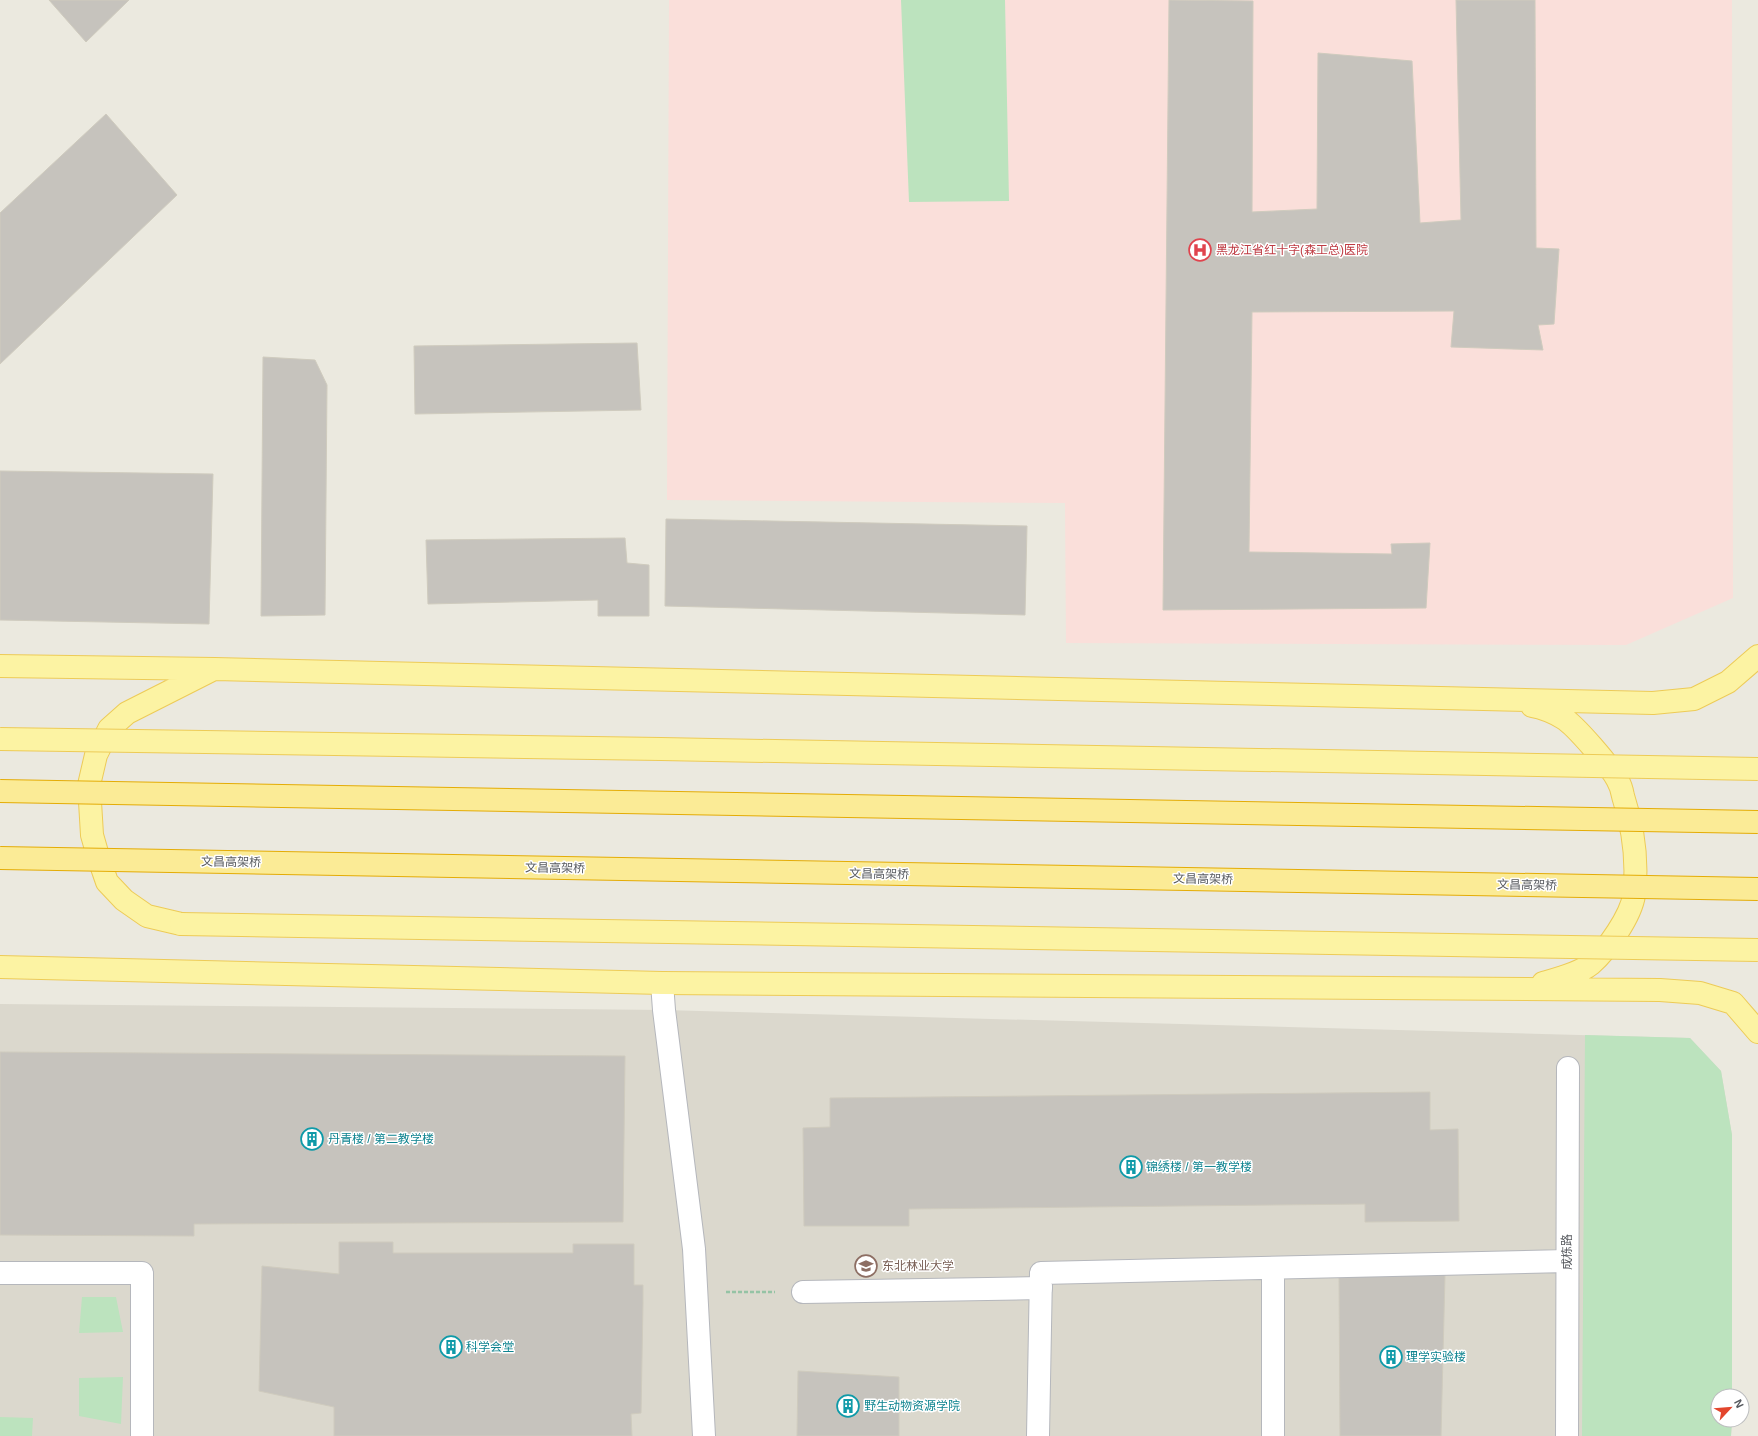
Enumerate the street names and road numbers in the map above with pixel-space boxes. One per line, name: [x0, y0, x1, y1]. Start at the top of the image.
street label: 文昌高架桥: [201, 854, 261, 870]
street label: 文昌高架桥: [525, 860, 585, 876]
street label: 文昌高架桥: [849, 866, 909, 882]
street label: 文昌高架桥: [1173, 871, 1233, 887]
street label: 文昌高架桥: [1497, 877, 1557, 893]
street label: 成栋路: [1560, 1234, 1574, 1270]

